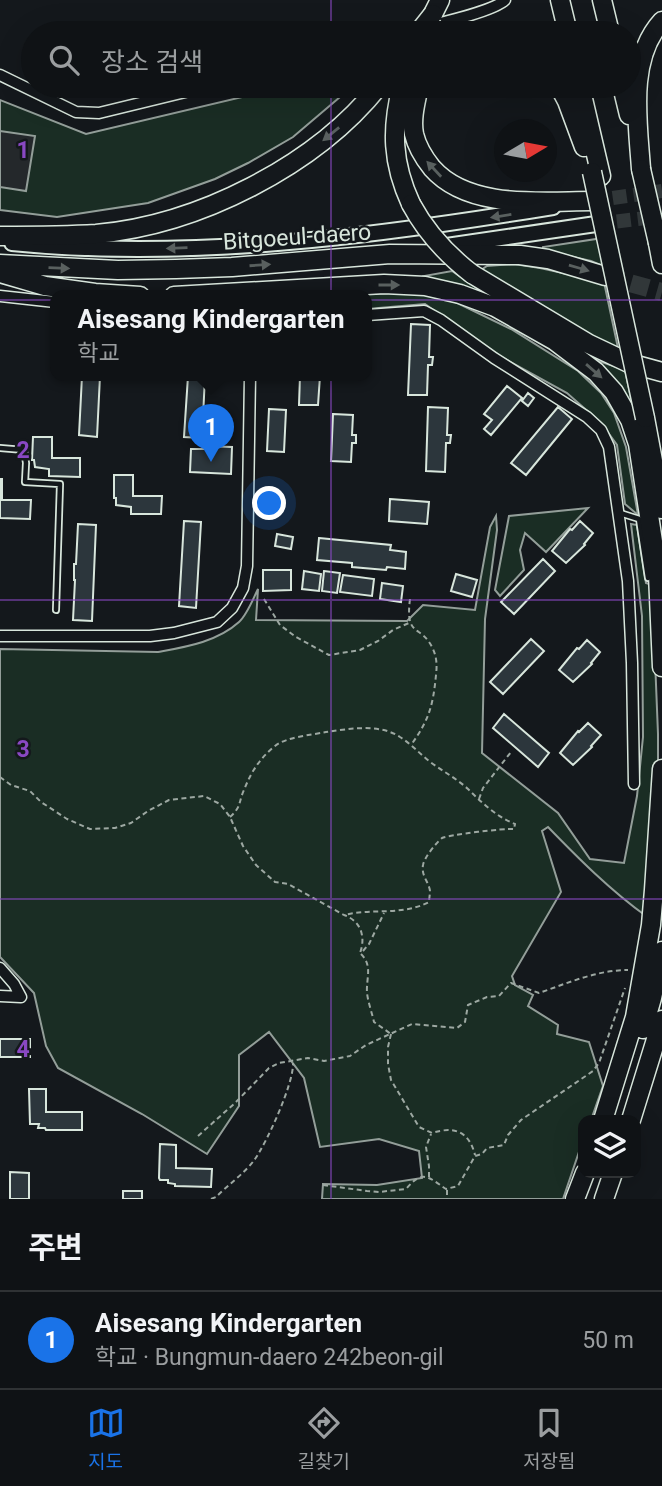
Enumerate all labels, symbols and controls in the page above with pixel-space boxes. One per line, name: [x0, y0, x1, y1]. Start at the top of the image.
search box: [21, 21, 641, 98]
icon: search: [45, 41, 83, 79]
text: 장소 검색: [101, 47, 203, 77]
north arrow: [494, 119, 557, 182]
one-way arrow: [322, 126, 339, 141]
text: 1: [16, 137, 30, 164]
one-way arrow: [427, 161, 443, 178]
one-way arrow: [490, 211, 512, 222]
street label: Bitgoeul-daero: [222, 218, 372, 256]
one-way arrow: [166, 242, 188, 253]
one-way arrow: [249, 259, 271, 270]
one-way arrow: [48, 262, 70, 273]
one-way arrow: [569, 264, 590, 274]
one-way arrow: [378, 279, 400, 291]
popup: [50, 290, 372, 381]
text: Aisesang Kindergarten: [77, 304, 345, 334]
text: 학교: [77, 340, 120, 367]
one-way arrow: [585, 363, 603, 379]
pin: 1: [188, 404, 234, 462]
text: 2: [16, 437, 30, 464]
your location: [252, 486, 286, 520]
text: 3: [16, 736, 30, 763]
text: 4: [16, 1036, 30, 1063]
map controls: [578, 1115, 641, 1178]
button: layers: [578, 1115, 641, 1178]
text: 주변: [28, 1230, 83, 1265]
text: Aisesang Kindergarten: [95, 1308, 362, 1338]
text: 1: [44, 1327, 58, 1354]
text: 50 m: [582, 1327, 634, 1354]
text: 학교 · Bungmun-daero 242beon-gil: [95, 1344, 444, 1371]
tab: 지도: [87, 1404, 125, 1473]
tab: 길찾기: [298, 1404, 350, 1473]
tab: 저장됨: [523, 1404, 575, 1473]

